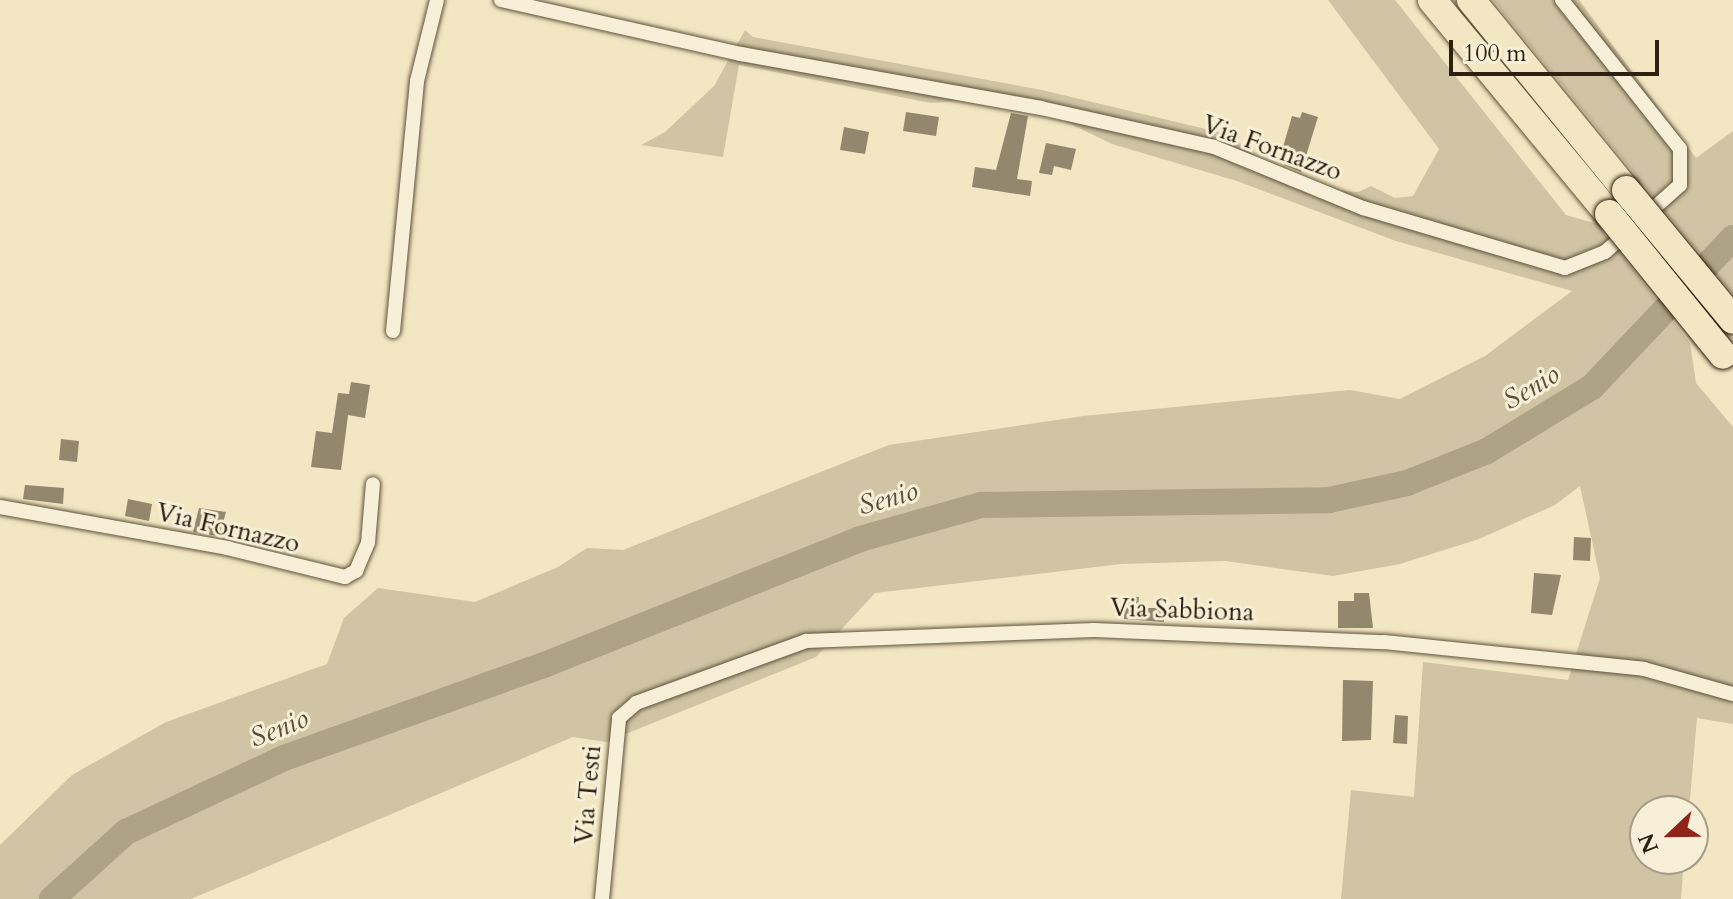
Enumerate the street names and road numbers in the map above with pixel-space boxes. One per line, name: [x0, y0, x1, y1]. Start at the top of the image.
street label: Via Fornazzo: [1198, 108, 1346, 188]
street label: Via Fornazzo: [153, 496, 303, 560]
street label: Via Sabbiona: [1109, 592, 1255, 628]
street label: Via Testi: [568, 744, 608, 846]

